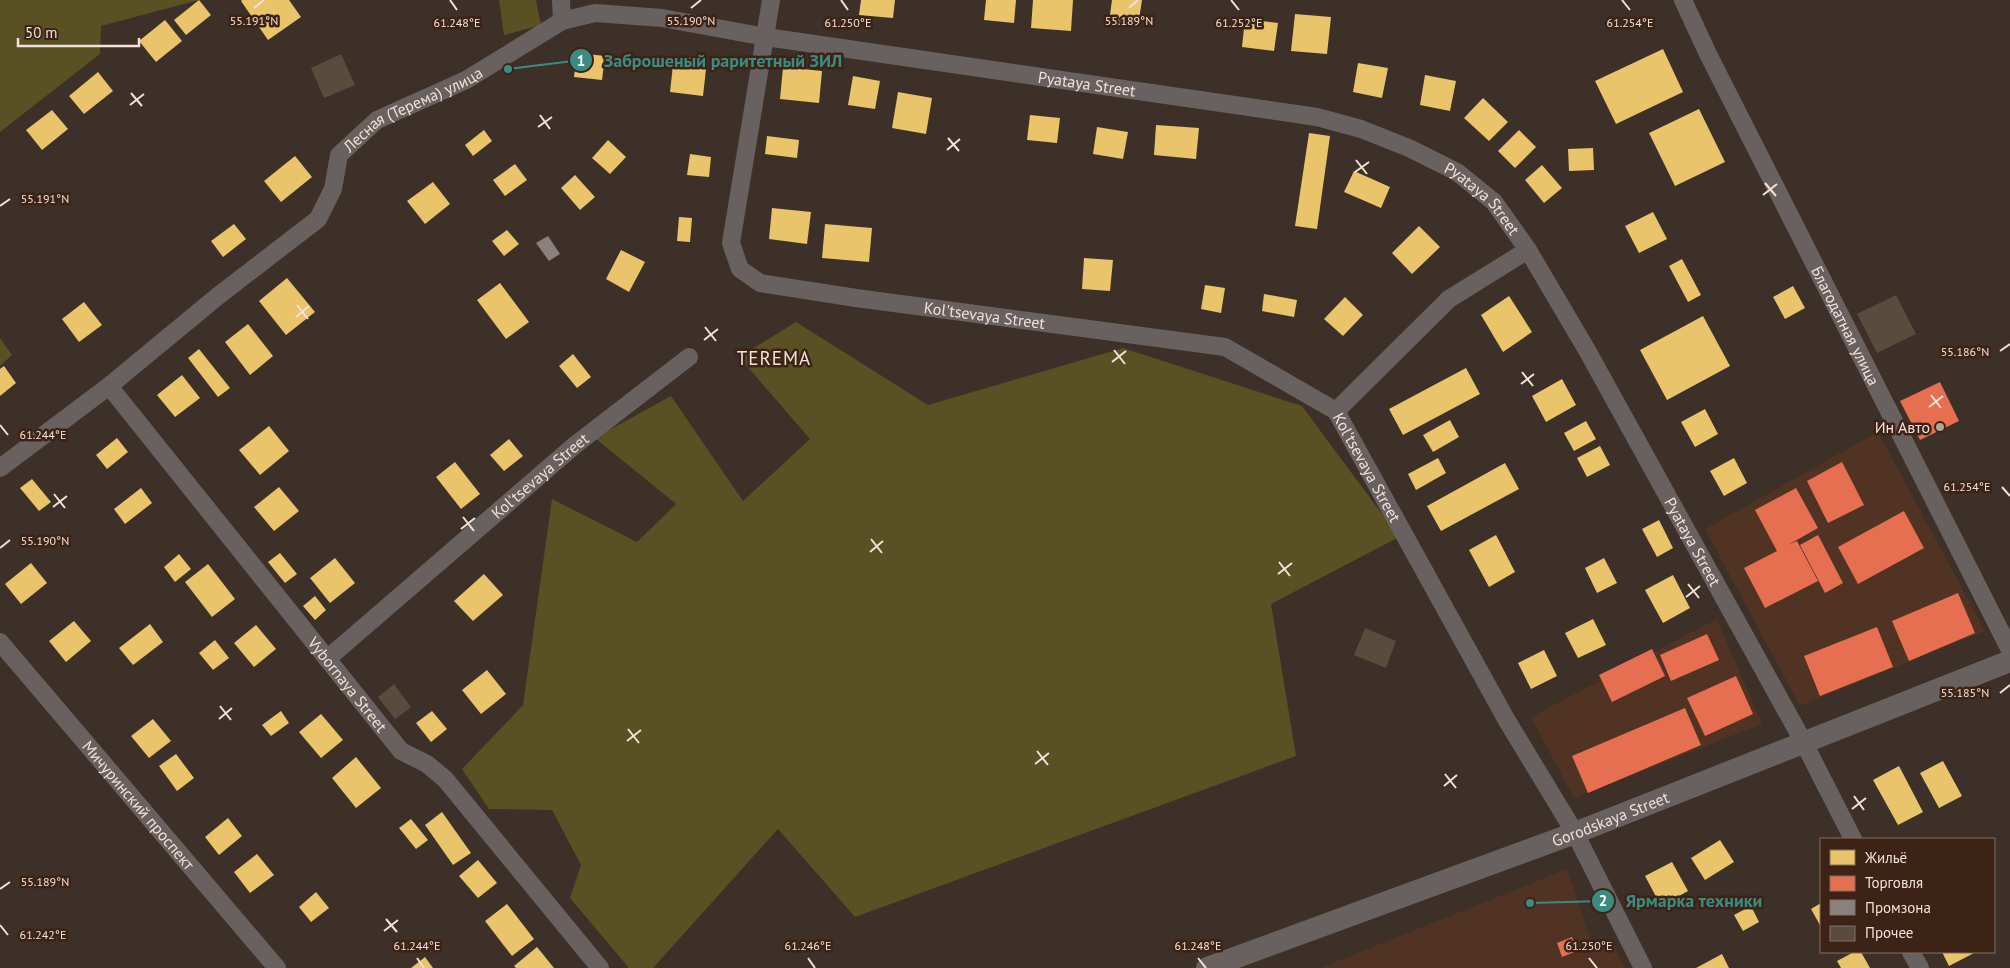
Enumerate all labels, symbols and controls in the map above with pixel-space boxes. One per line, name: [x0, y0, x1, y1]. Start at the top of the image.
text: 55.191°N: [230, 13, 278, 28]
text: 55.190°N: [667, 13, 715, 28]
text: 55.189°N: [1105, 13, 1153, 28]
scale bar: [18, 15, 139, 47]
text: 61.248°E: [434, 15, 480, 30]
text: 61.250°E: [825, 15, 871, 30]
text: 61.252°E: [1216, 15, 1262, 30]
text: 61.254°E: [1607, 15, 1653, 30]
text: 50 m: [25, 23, 58, 42]
callout: Заброшеный раритетный ЗИЛ: [568, 44, 852, 77]
text: Заброшеный раритетный ЗИЛ: [604, 49, 842, 72]
text: 1: [577, 51, 585, 70]
street label: Лесная (Терема) улица: [338, 62, 486, 157]
street label: Pyataya Street: [1037, 67, 1137, 101]
street label: Pyataya Street: [1441, 157, 1524, 239]
text: 55.191°N: [21, 191, 69, 206]
street label: Благодатная улица: [1807, 263, 1884, 389]
street label: Kol'tsevaya Street: [923, 297, 1047, 333]
text: 55.186°N: [1941, 344, 1989, 359]
district label: TEREMA: [737, 346, 811, 370]
street label: Kol'tsevaya Street: [1329, 409, 1406, 526]
place label: Ин Авто: [1875, 417, 1930, 437]
marker: Ин Авто: [1934, 421, 1946, 433]
text: 61.244°E: [20, 427, 66, 442]
street label: Kol'tsevaya Street: [487, 428, 593, 523]
text: 61.254°E: [1944, 479, 1990, 494]
street label: Pyataya Street: [1660, 494, 1726, 590]
text: 55.190°N: [21, 533, 69, 548]
street label: Vybornaya Street: [303, 632, 392, 736]
text: 55.185°N: [1941, 685, 1989, 700]
street label: Мичуринский проспект: [78, 736, 199, 874]
street label: Gorodskaya Street: [1549, 787, 1672, 851]
legend: [1820, 838, 1995, 953]
text: Жильё: [1864, 848, 1907, 867]
text: Торговля: [1865, 873, 1923, 892]
text: 55.189°N: [21, 874, 69, 889]
callout: Ярмарка техники: [1590, 885, 1772, 918]
text: Ярмарка техники: [1626, 889, 1762, 912]
text: 2: [1599, 891, 1607, 910]
text: Промзона: [1865, 898, 1931, 917]
text: Прочее: [1865, 923, 1913, 942]
text: 61.242°E: [20, 927, 66, 942]
text: 61.244°E: [394, 938, 440, 953]
text: 61.246°E: [785, 938, 831, 953]
text: 61.248°E: [1175, 938, 1221, 953]
text: 61.250°E: [1566, 938, 1612, 953]

